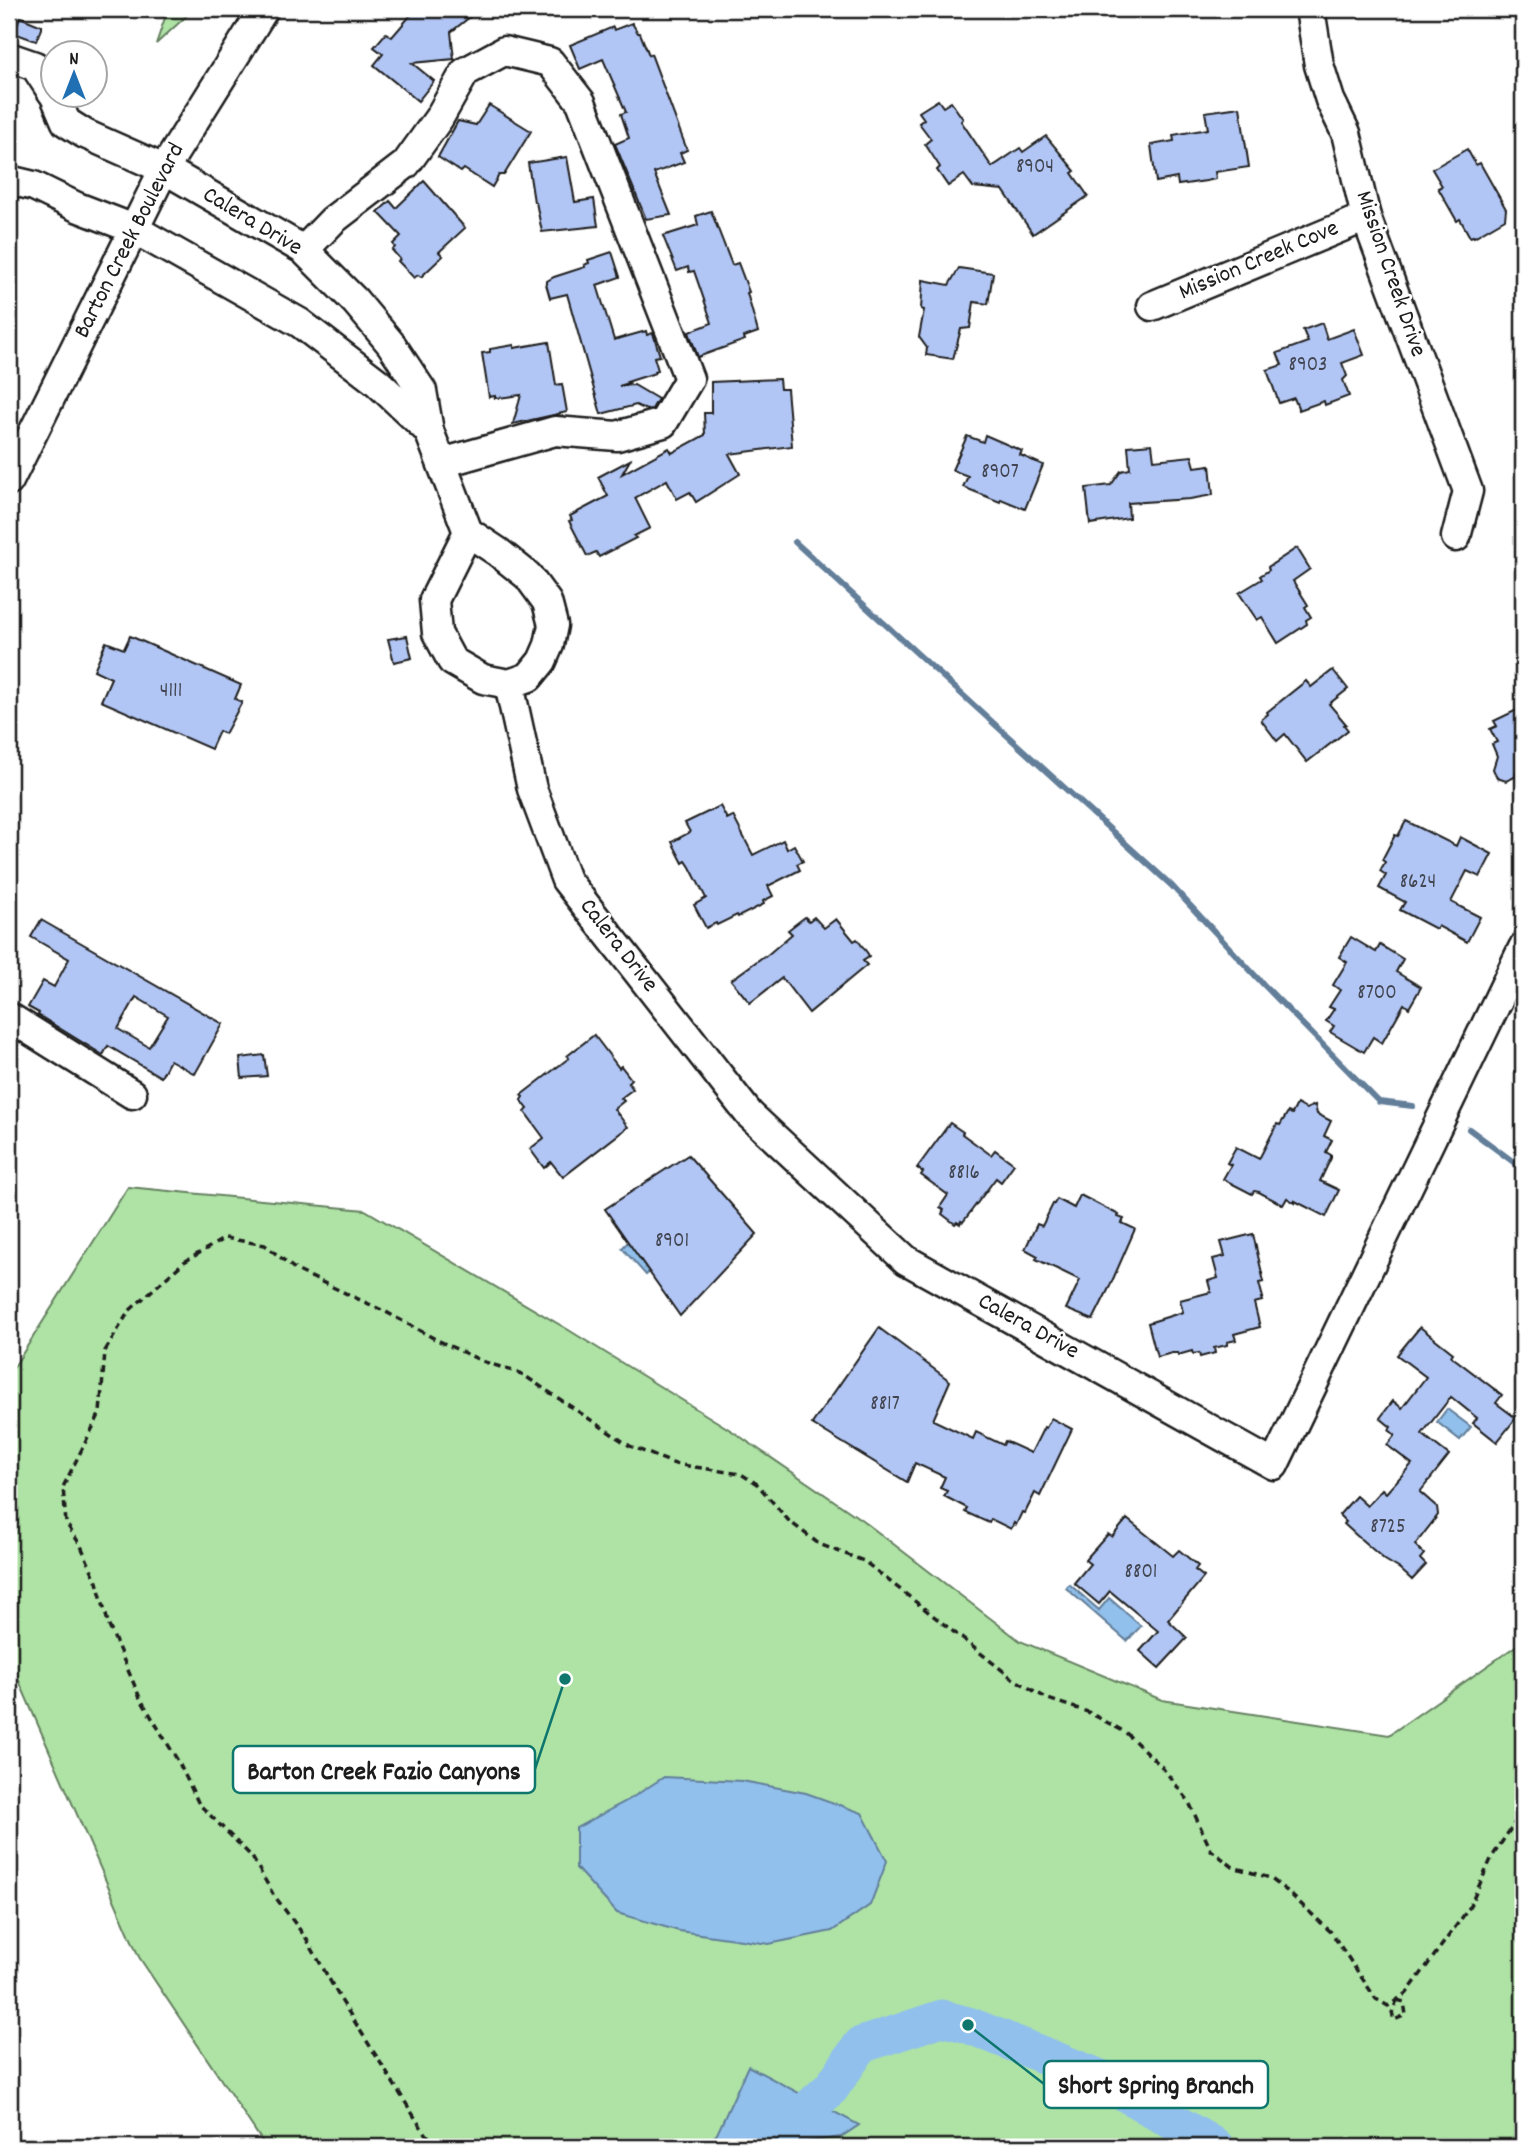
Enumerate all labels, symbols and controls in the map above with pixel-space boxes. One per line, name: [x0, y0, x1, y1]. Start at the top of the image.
north arrow: [38, 38, 108, 108]
text: N: [69, 47, 79, 74]
street label: Barton Creek Boulevard: [66, 138, 194, 344]
house number: 8904: [1016, 153, 1054, 183]
street label: Calera Drive: [196, 179, 308, 265]
street label: Mission Creek Drive: [1346, 186, 1434, 362]
street label: Mission Creek Cove: [1174, 212, 1344, 310]
house number: 8903: [1289, 351, 1327, 381]
house number: 8907: [981, 458, 1019, 488]
house number: 4111: [160, 677, 182, 707]
house number: 8624: [1400, 868, 1436, 898]
street label: Calera Drive: [570, 892, 666, 1000]
house number: 8700: [1357, 979, 1397, 1009]
house number: 8816: [948, 1159, 980, 1189]
house number: 8901: [655, 1227, 689, 1257]
street label: Calera Drive: [971, 1285, 1085, 1369]
house number: 8817: [870, 1390, 900, 1420]
house number: 8725: [1370, 1513, 1406, 1543]
house number: 8801: [1125, 1558, 1157, 1588]
callout: Barton Creek Fazio Canyons: [233, 1746, 535, 1793]
text: Barton Creek Fazio Canyons: [247, 1755, 521, 1792]
callout: Short Spring Branch: [1044, 2061, 1268, 2108]
text: Short Spring Branch: [1058, 2069, 1254, 2106]

